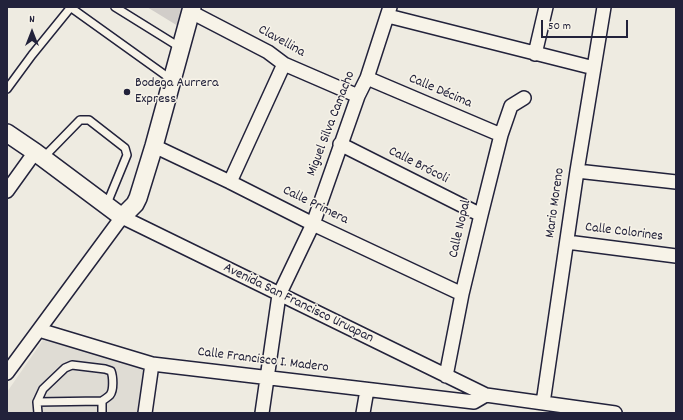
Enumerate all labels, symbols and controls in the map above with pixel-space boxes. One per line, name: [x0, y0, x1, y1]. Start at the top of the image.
north arrow: [12, 12, 52, 52]
text: N: [29, 12, 35, 28]
scale bar: [543, 12, 630, 38]
text: 50 m: [548, 18, 571, 35]
street label: Clavellina: [255, 22, 307, 62]
street label: Miguel Silva Camacho: [304, 69, 360, 179]
street label: Calle Décima: [406, 71, 474, 113]
place label: Bodega Aurrera Express: [135, 76, 218, 108]
marker: Bodega Aurrera Express: [122, 87, 132, 97]
street label: Calle Brócoli: [385, 144, 451, 188]
street label: Mario Moreno: [543, 167, 569, 239]
street label: Calle Primera: [279, 183, 351, 229]
street label: Calle Nopal: [446, 198, 476, 260]
street label: Calle Colorines: [584, 220, 664, 246]
street label: Avenida San Francisco Uruapan: [220, 260, 376, 348]
street label: Calle Francisco I. Madero: [197, 345, 329, 377]

